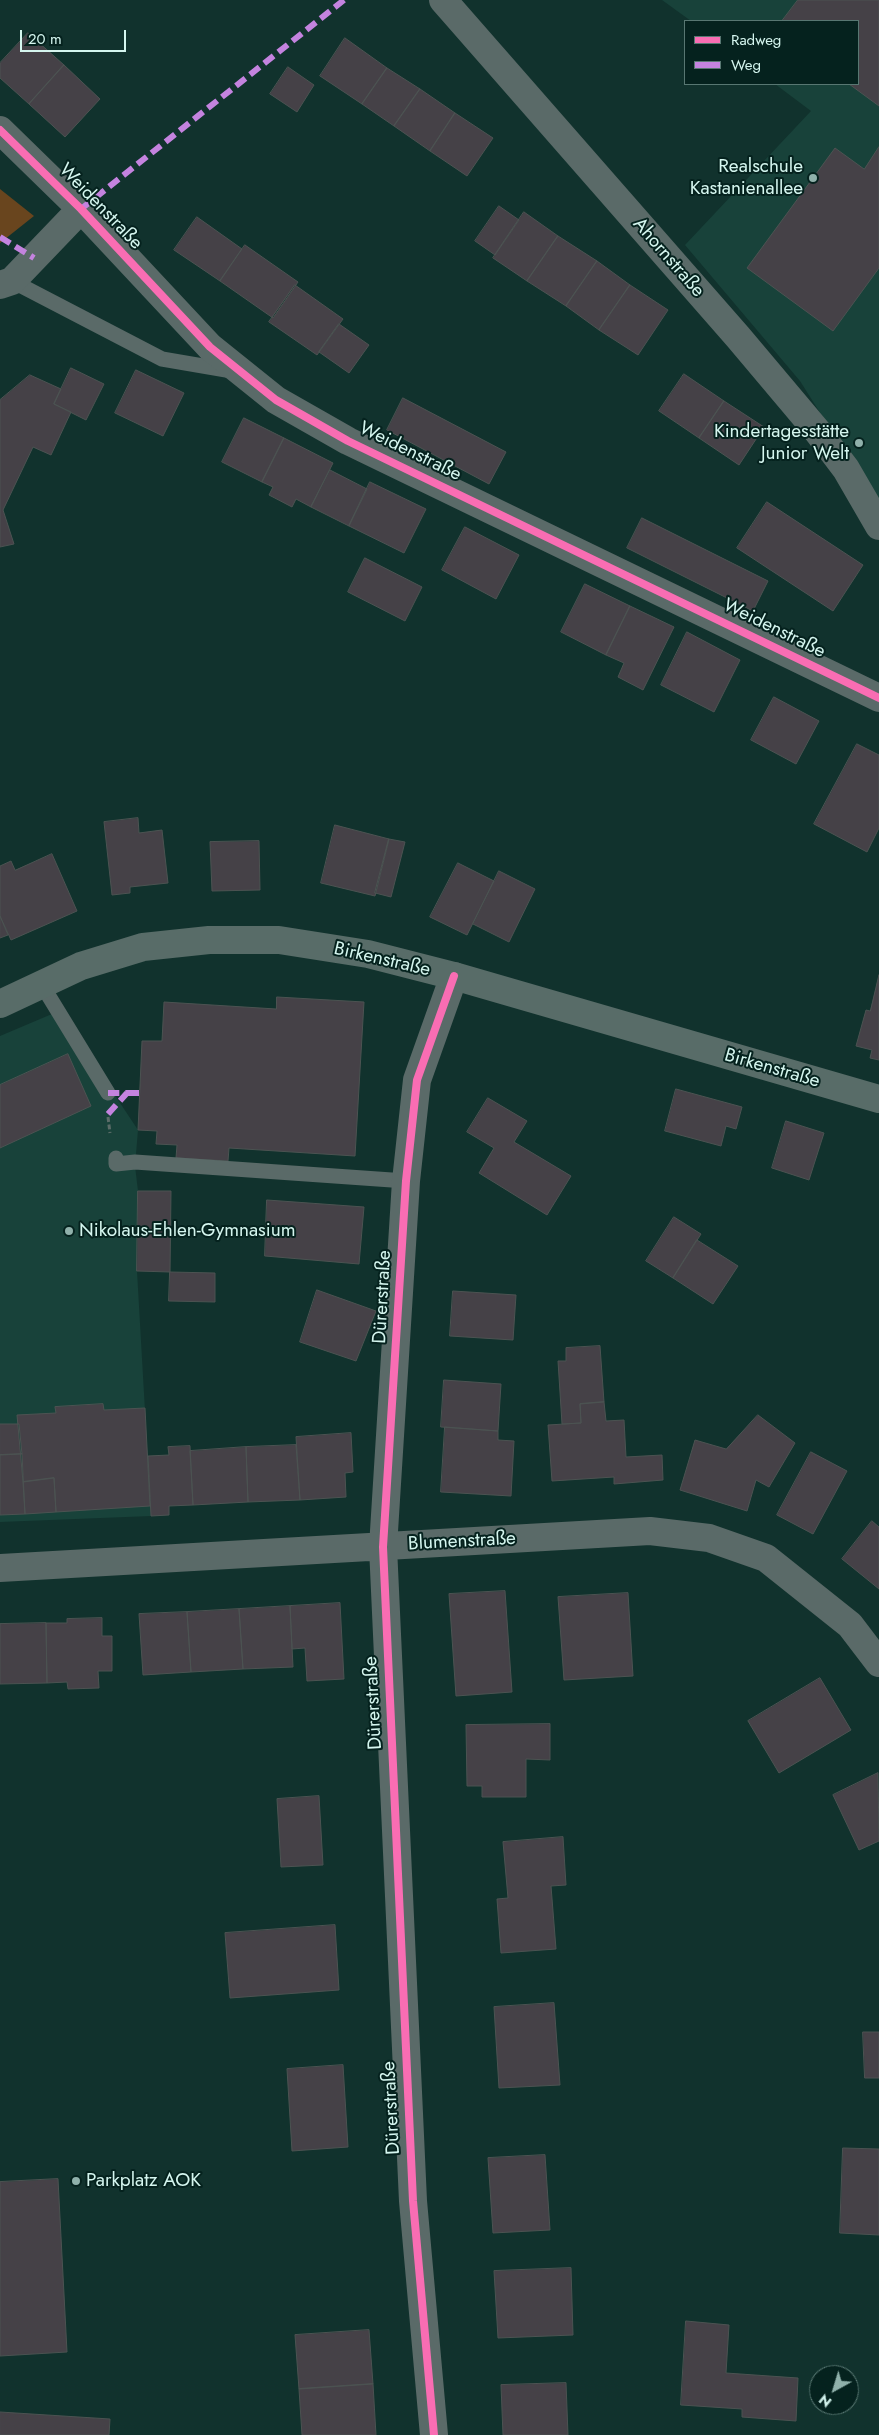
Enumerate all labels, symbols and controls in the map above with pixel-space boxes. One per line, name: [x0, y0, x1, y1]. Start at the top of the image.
scale bar: [22, 20, 129, 52]
legend: [684, 20, 859, 85]
text: 20 m: [28, 28, 62, 50]
text: Radweg: [731, 29, 781, 51]
text: Weg: [731, 54, 761, 76]
place label: Realschule Kastanienallee: [690, 156, 803, 200]
street label: Weidenstraße: [53, 159, 147, 255]
marker: Realschule Kastanienallee: [807, 172, 819, 184]
street label: Ahornstraße: [627, 214, 709, 302]
street label: Weidenstraße: [355, 417, 465, 487]
place label: Kindertagesstätte Junior Welt: [714, 421, 849, 465]
marker: Kindertagesstätte Junior Welt: [853, 437, 865, 449]
street label: Weidenstraße: [719, 594, 829, 664]
street label: Birkenstraße: [332, 938, 432, 982]
street label: Birkenstraße: [722, 1044, 822, 1094]
place label: Nikolaus-Ehlen-Gymnasium: [79, 1220, 295, 1242]
marker: Nikolaus-Ehlen-Gymnasium: [63, 1225, 75, 1237]
street label: Dürerstraße: [369, 1250, 397, 1344]
street label: Blumenstraße: [408, 1528, 516, 1556]
street label: Dürerstraße: [360, 1656, 388, 1750]
street label: Dürerstraße: [378, 2061, 406, 2155]
place label: Parkplatz AOK: [86, 2170, 201, 2192]
marker: Parkplatz AOK: [70, 2175, 82, 2187]
north arrow: [809, 2365, 859, 2415]
text: N: [815, 2390, 836, 2412]

